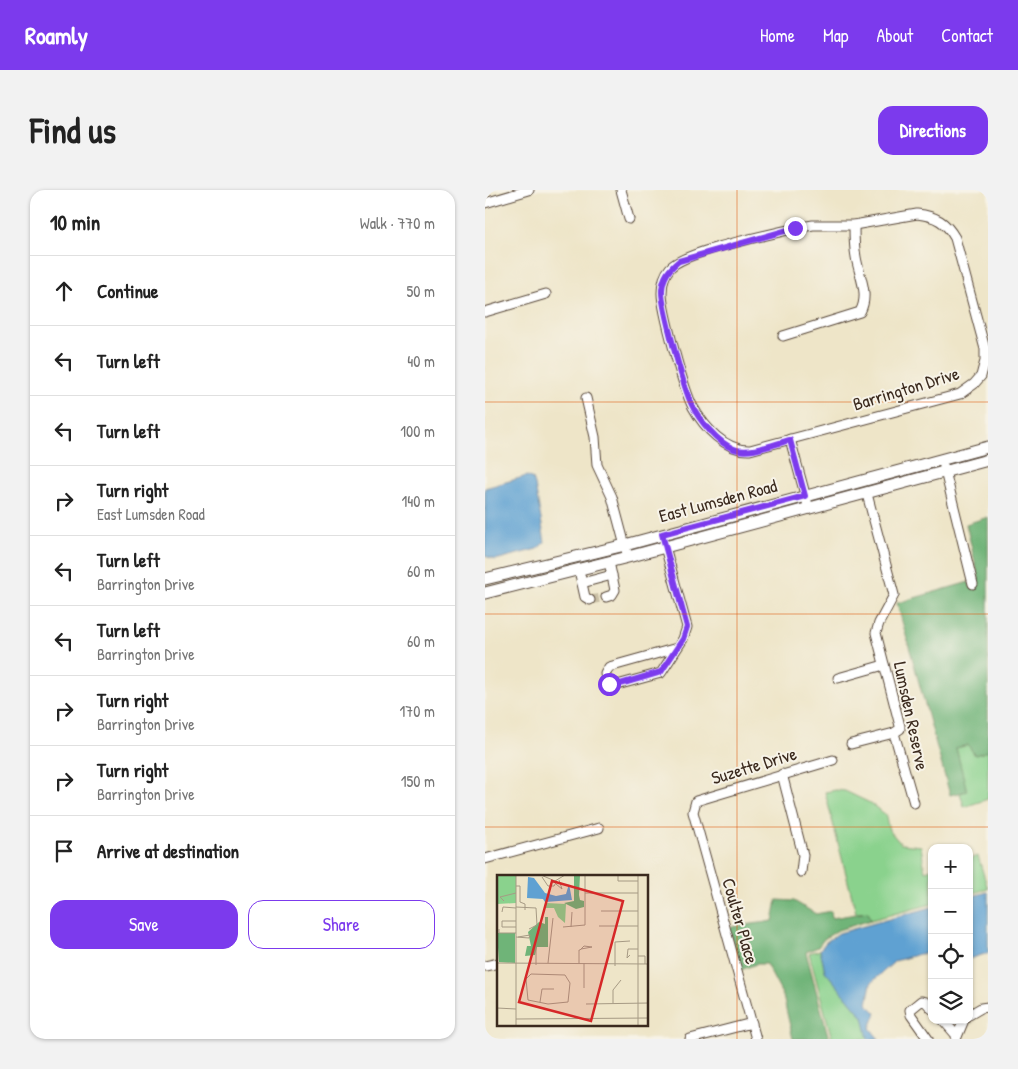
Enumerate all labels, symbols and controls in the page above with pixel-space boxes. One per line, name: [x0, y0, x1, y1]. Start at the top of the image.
text: Roamly: [25, 19, 88, 51]
text: Home: [760, 23, 795, 48]
text: Map: [823, 23, 848, 48]
text: About: [876, 23, 913, 48]
text: Contact: [941, 23, 993, 48]
button: Directions: [878, 106, 988, 155]
text: Find us: [30, 107, 116, 154]
text: 10 min: [50, 208, 100, 237]
text: Walk · 770 m: [360, 212, 435, 234]
route end: [784, 217, 807, 240]
icon: ahead: [50, 277, 78, 305]
text: Continue: [97, 278, 158, 304]
text: 50 m: [407, 280, 435, 302]
icon: left: [50, 347, 78, 375]
text: Turn left: [97, 348, 160, 374]
text: 40 m: [407, 350, 435, 372]
street label: Barrington Drive: [850, 361, 962, 417]
icon: left: [50, 417, 78, 445]
text: Turn left: [97, 418, 160, 444]
text: 100 m: [400, 420, 435, 442]
street label: East Lumsden Road: [656, 473, 780, 528]
text: Turn right: [97, 477, 168, 503]
icon: right: [50, 487, 78, 515]
text: 140 m: [401, 490, 435, 512]
text: East Lumsden Road: [97, 503, 205, 525]
text: Turn left: [97, 547, 160, 573]
icon: left: [50, 557, 78, 585]
text: 60 m: [407, 560, 435, 582]
text: Barrington Drive: [97, 573, 195, 595]
text: Turn left: [97, 617, 160, 643]
icon: left: [50, 627, 78, 655]
text: 60 m: [407, 630, 435, 652]
text: Barrington Drive: [97, 643, 195, 665]
street label: Lumsden Reserve: [888, 659, 935, 772]
route start: [598, 673, 621, 696]
text: Turn right: [97, 687, 168, 713]
icon: right: [50, 697, 78, 725]
text: 170 m: [400, 700, 435, 722]
text: Barrington Drive: [97, 713, 195, 735]
street label: Suzette Drive: [708, 741, 800, 790]
text: Turn right: [97, 757, 168, 783]
icon: right: [50, 767, 78, 795]
text: 150 m: [401, 770, 435, 792]
text: Barrington Drive: [97, 783, 195, 805]
icon: arrive: [50, 837, 78, 865]
text: Arrive at destination: [97, 838, 239, 864]
map controls: [928, 844, 973, 1024]
button: +: [928, 844, 973, 889]
inset map: [497, 875, 649, 1026]
street label: Coulter Place: [716, 875, 765, 967]
button: −: [928, 889, 973, 934]
button: Save: [50, 900, 238, 949]
button: Share: [248, 900, 435, 949]
button: locate: [928, 934, 973, 979]
button: layers: [928, 979, 973, 1024]

